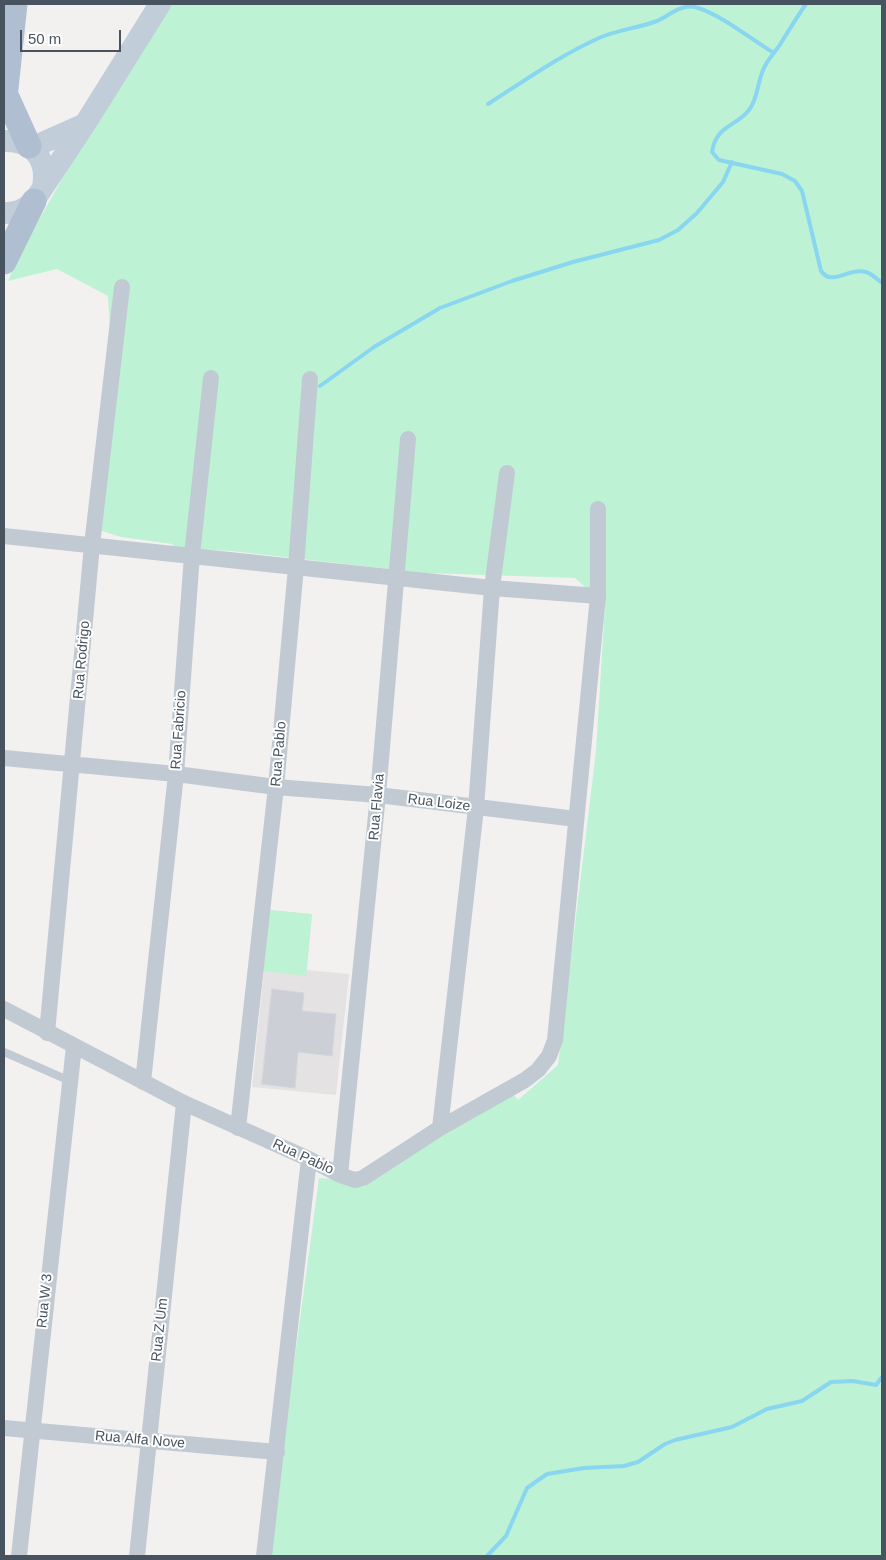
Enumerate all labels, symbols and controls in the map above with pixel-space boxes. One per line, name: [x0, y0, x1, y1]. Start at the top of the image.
scale bar: [22, 20, 124, 52]
text: 50 m: [28, 30, 61, 47]
street label: Rua Rodrigo: [70, 620, 94, 700]
street label: Rua Fabricio: [168, 690, 190, 770]
street label: Rua Pablo: [268, 721, 290, 787]
street label: Rua Flavia: [366, 773, 388, 841]
street label: Rua Loize: [407, 791, 471, 815]
street label: Rua Pablo: [270, 1136, 336, 1178]
street label: Rua W 3: [34, 1273, 56, 1329]
street label: Rua Z Um: [148, 1297, 172, 1363]
street label: Rua Alfa Nove: [94, 1428, 186, 1452]

